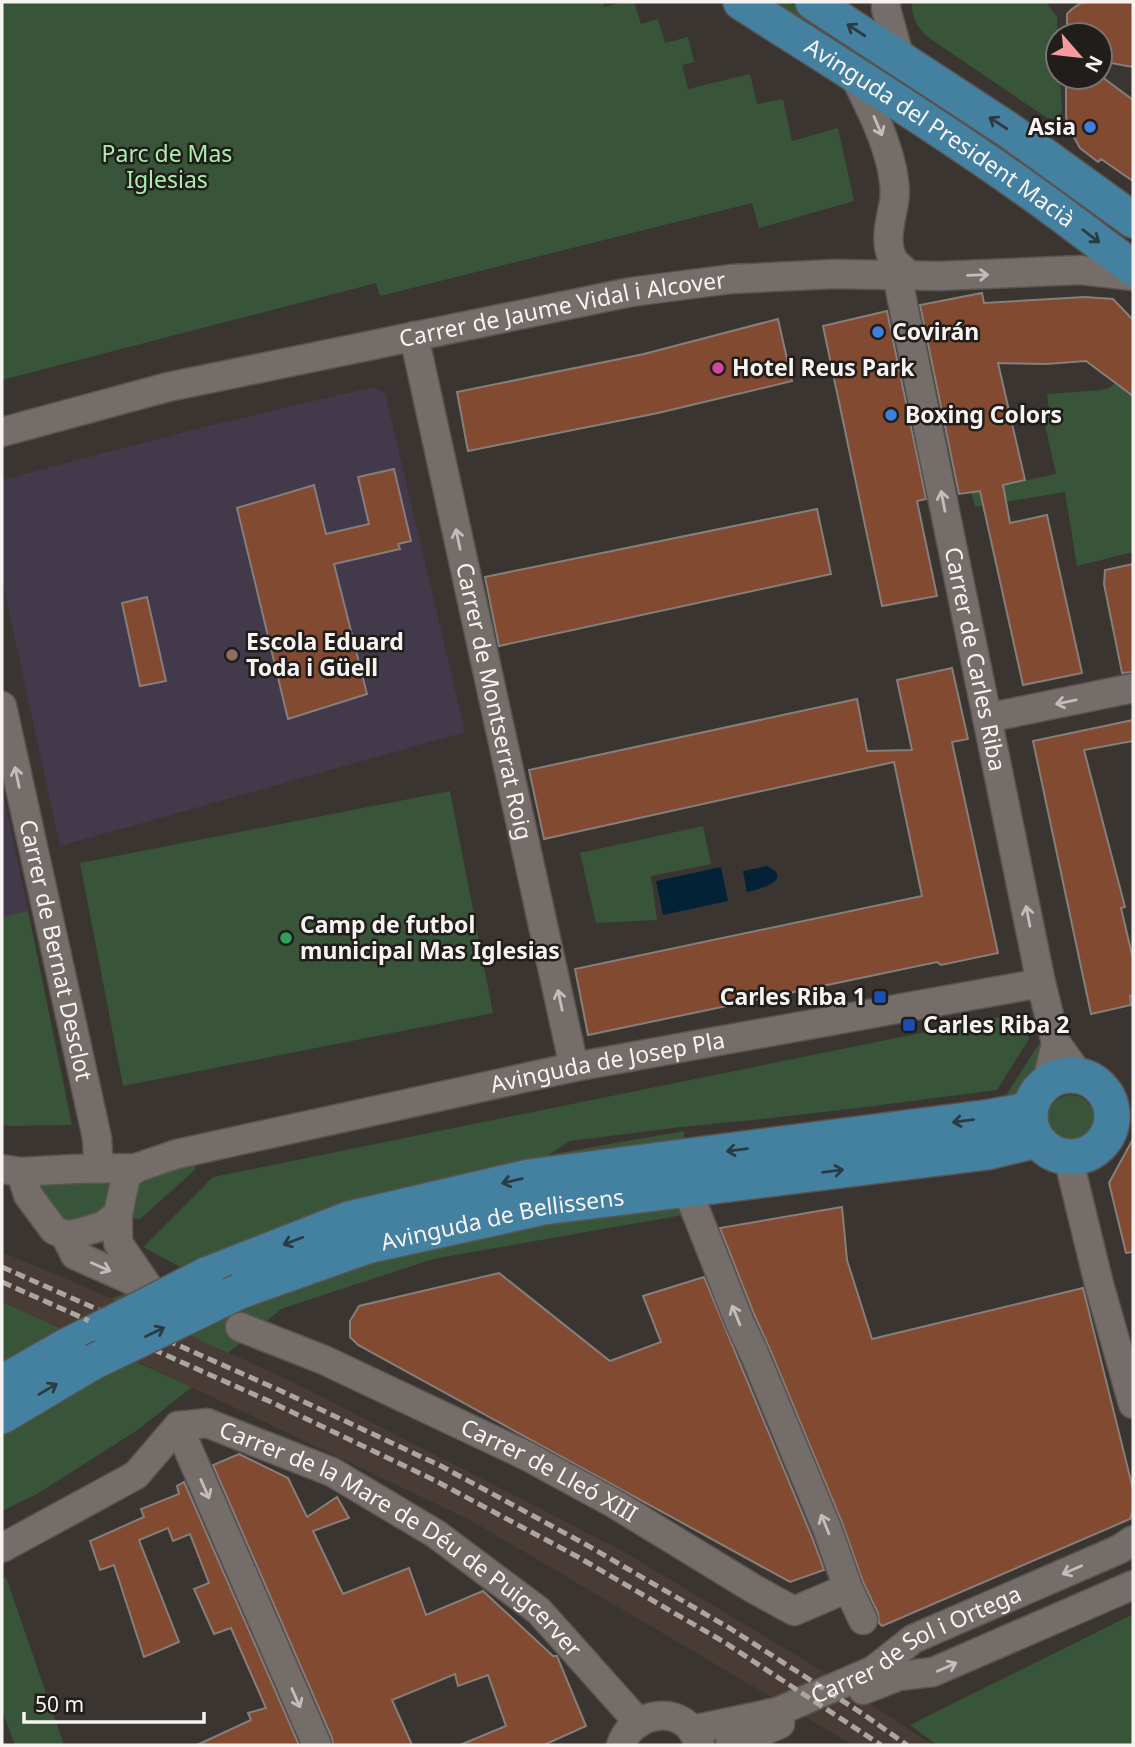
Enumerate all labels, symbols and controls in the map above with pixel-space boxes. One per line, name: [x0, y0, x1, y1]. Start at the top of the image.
north arrow: [1044, 21, 1114, 91]
one-way arrow: [847, 23, 867, 37]
street label: Avinguda del President Macià: [799, 30, 1082, 234]
text: N: [1079, 51, 1109, 77]
place label: Asia: [1028, 110, 1076, 142]
one-way arrow: [872, 115, 885, 136]
one-way arrow: [989, 116, 1009, 130]
marker: Asia: [1082, 119, 1098, 135]
park label: Parc de Mas Iglesias: [102, 137, 232, 195]
one-way arrow: [1081, 229, 1100, 244]
street label: Carrer de Jaume Vidal i Alcover: [396, 263, 728, 354]
one-way arrow: [966, 268, 989, 282]
place label: Covirán: [892, 315, 979, 347]
marker: Covirán: [870, 324, 886, 340]
place label: Hotel Reus Park: [732, 351, 915, 383]
marker: Hotel Reus Park: [710, 360, 726, 376]
place label: Boxing Colors: [905, 398, 1062, 430]
marker: Boxing Colors: [883, 407, 899, 423]
one-way arrow: [936, 490, 950, 513]
one-way arrow: [451, 528, 465, 551]
street label: Carrer de Carles Riba: [938, 544, 1014, 774]
street label: Carrer de Montserrat Roig: [449, 559, 541, 843]
place label: Escola Eduard Toda i Güell: [246, 625, 404, 683]
marker: Escola Eduard Toda i Güell: [224, 647, 240, 663]
one-way arrow: [1055, 695, 1078, 709]
one-way arrow: [10, 766, 24, 789]
street label: Carrer de Bernat Desclot: [12, 816, 101, 1084]
one-way arrow: [1020, 905, 1034, 928]
place label: Camp de futbol municipal Mas Iglesias: [300, 908, 560, 966]
marker: Camp de futbol municipal Mas Iglesias: [278, 930, 294, 946]
place label: Carles Riba 1: [720, 980, 866, 1012]
one-way arrow: [552, 989, 566, 1012]
marker: Carles Riba 1: [872, 989, 888, 1005]
place label: Carles Riba 2: [923, 1008, 1069, 1040]
marker: Carles Riba 2: [901, 1017, 917, 1033]
street label: Avinguda de Josep Pla: [487, 1023, 727, 1100]
one-way arrow: [952, 1114, 974, 1127]
one-way arrow: [726, 1143, 749, 1156]
one-way arrow: [821, 1165, 844, 1178]
one-way arrow: [501, 1175, 523, 1188]
street label: Avinguda de Bellissens: [378, 1180, 626, 1257]
one-way arrow: [282, 1236, 304, 1249]
one-way arrow: [90, 1261, 112, 1274]
one-way arrow: [729, 1304, 742, 1326]
one-way arrow: [144, 1325, 165, 1339]
one-way arrow: [37, 1382, 57, 1396]
street label: Carrer de Lleó XIII: [456, 1410, 644, 1529]
street label: Carrer de la Mare de Déu de Puigcerver: [215, 1412, 590, 1664]
one-way arrow: [199, 1478, 212, 1499]
one-way arrow: [818, 1514, 831, 1535]
one-way arrow: [1062, 1564, 1083, 1577]
street label: Carrer de Sol i Ortega: [805, 1577, 1026, 1711]
one-way arrow: [935, 1660, 957, 1673]
scale bar: [24, 1680, 205, 1724]
one-way arrow: [290, 1686, 303, 1708]
text: 50 m: [35, 1690, 84, 1718]

